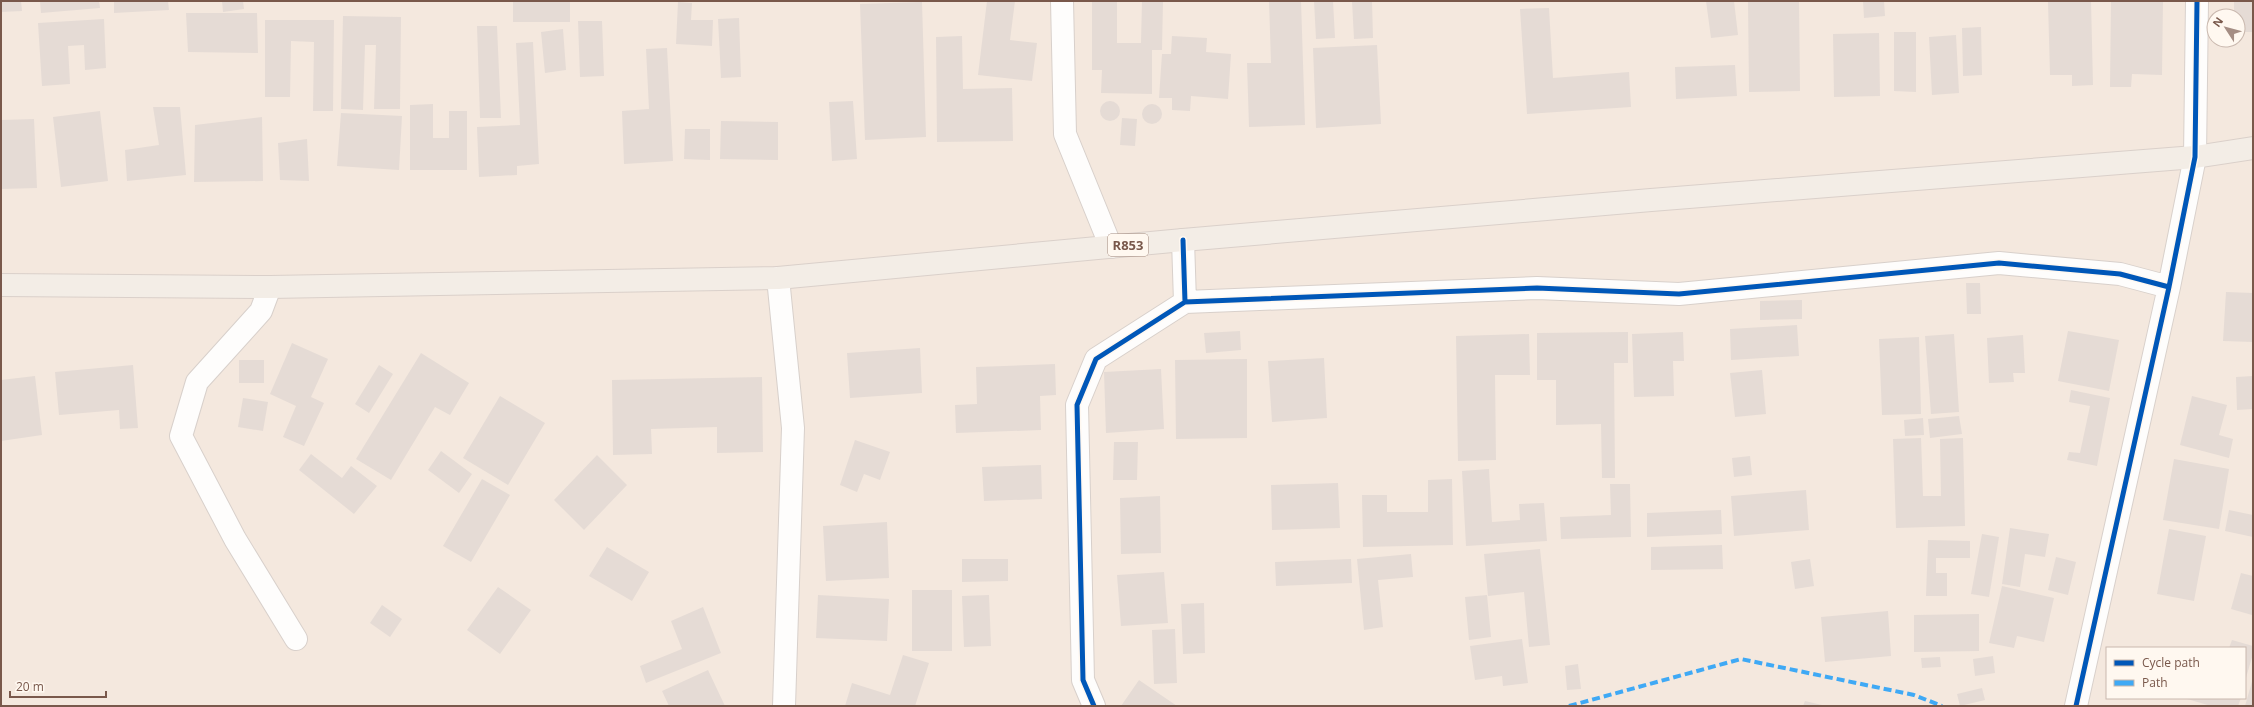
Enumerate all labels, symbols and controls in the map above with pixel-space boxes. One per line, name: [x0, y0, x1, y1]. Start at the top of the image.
north arrow: [2206, 8, 2246, 48]
text: N: [2209, 14, 2226, 30]
road number: R853: [1108, 234, 1148, 256]
legend: [2106, 647, 2246, 699]
text: Cycle path: [2142, 654, 2200, 671]
scale bar: [10, 673, 106, 699]
text: Path: [2142, 674, 2168, 691]
text: 20 m: [16, 678, 44, 695]

